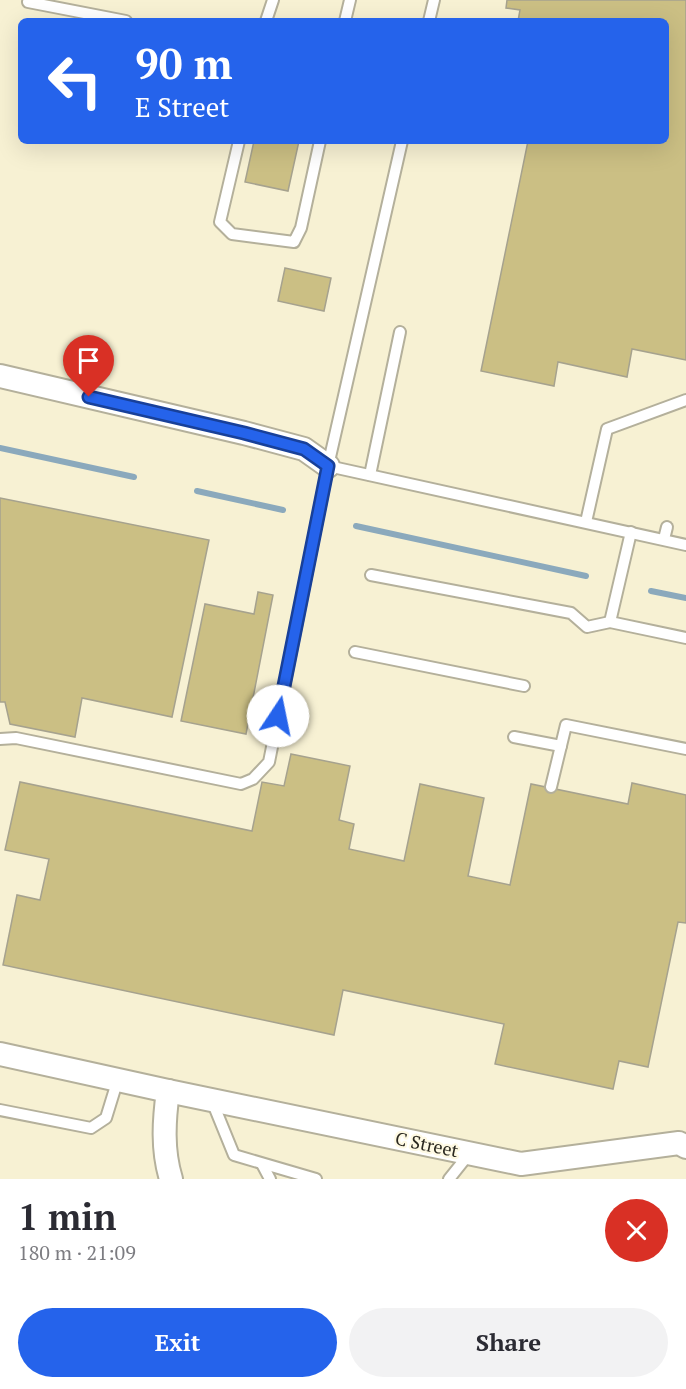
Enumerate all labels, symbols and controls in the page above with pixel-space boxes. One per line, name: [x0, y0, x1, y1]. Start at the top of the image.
text: 90 m: [135, 35, 233, 91]
icon: left: [36, 42, 114, 120]
text: E Street: [135, 89, 229, 125]
pin: [63, 335, 114, 397]
icon: arrive: [72, 344, 105, 377]
position arrow: [246, 684, 310, 748]
street label: C Street: [393, 1126, 461, 1162]
text: 1 min: [18, 1193, 116, 1240]
button: close: [605, 1199, 668, 1262]
text: 180 m · 21:09: [18, 1239, 136, 1266]
button: Exit: [18, 1308, 337, 1377]
button: Share: [349, 1308, 668, 1377]

